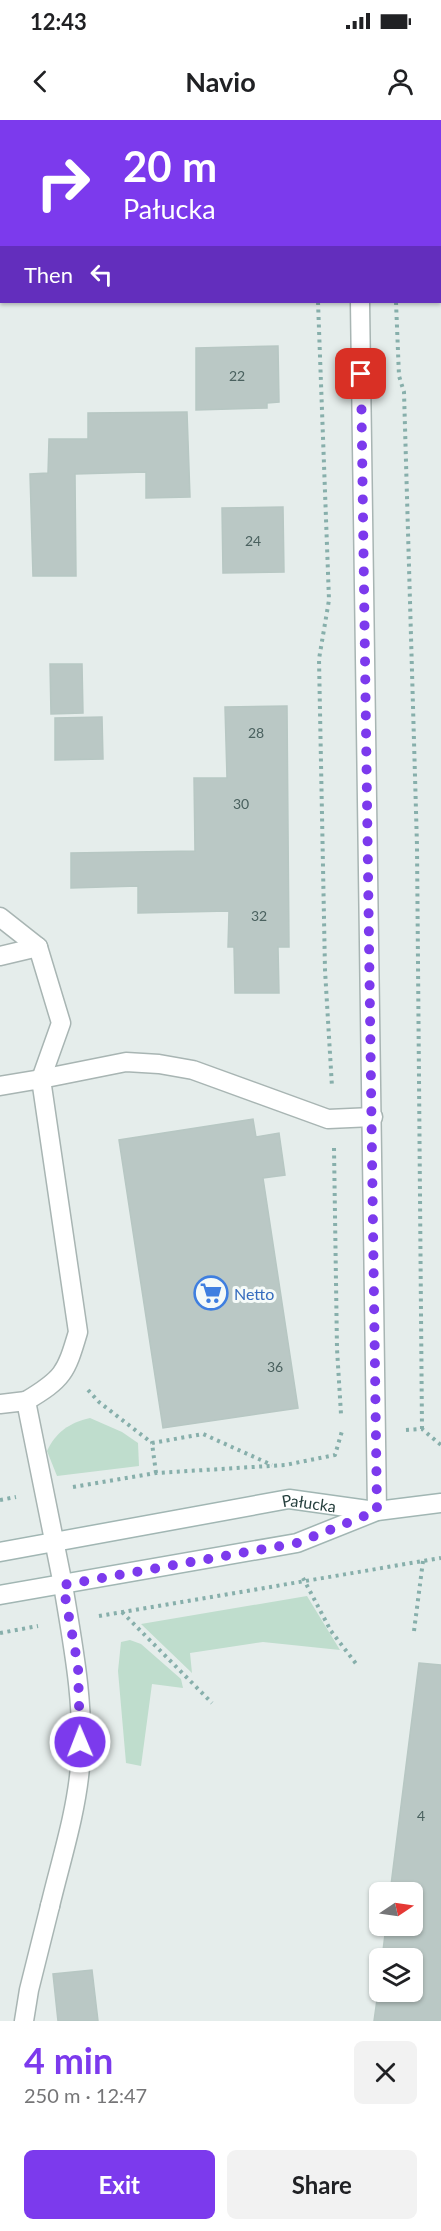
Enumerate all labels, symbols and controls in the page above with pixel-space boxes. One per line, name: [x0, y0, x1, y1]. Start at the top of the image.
text: 12:43: [30, 8, 87, 35]
icon: back: [24, 65, 57, 98]
text: Navio: [185, 65, 256, 98]
icon: person: [384, 65, 417, 98]
text: 20 m: [123, 141, 217, 191]
icon: right: [24, 144, 102, 222]
text: Pałucka: [123, 192, 216, 225]
icon: left: [85, 258, 118, 291]
text: Then: [24, 261, 73, 288]
pin: [335, 348, 386, 399]
icon: arrive: [344, 357, 377, 390]
house number: 22: [229, 367, 245, 384]
house number: 24: [245, 532, 261, 549]
house number: 28: [248, 724, 264, 741]
house number: 30: [233, 795, 249, 812]
house number: 32: [251, 907, 267, 924]
supermarket icon: Netto: [193, 1275, 229, 1311]
place label: Netto: [234, 1284, 274, 1303]
house number: 36: [267, 1358, 283, 1375]
street label: Pałucka: [280, 1489, 337, 1515]
position arrow: [48, 1710, 112, 1774]
house number: 4: [417, 1807, 425, 1824]
north arrow: [369, 1882, 423, 1936]
map controls: [369, 1882, 423, 2002]
button: layers: [369, 1948, 423, 2002]
text: 4 min: [24, 2038, 113, 2082]
button: close: [354, 2041, 417, 2104]
text: 250 m · 12:47: [24, 2083, 147, 2107]
button: Exit: [24, 2150, 215, 2219]
button: Share: [227, 2150, 417, 2219]

